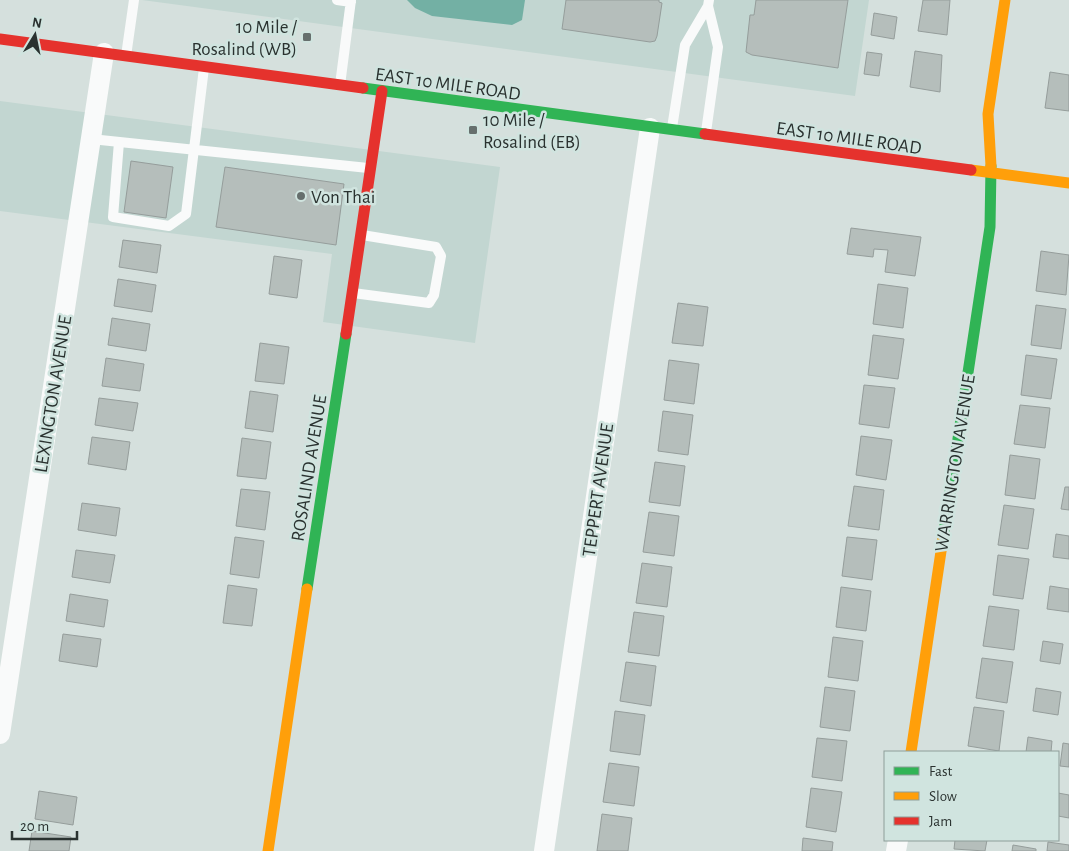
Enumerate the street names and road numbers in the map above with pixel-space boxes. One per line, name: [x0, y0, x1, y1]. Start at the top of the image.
street label: EAST 10 MILE ROAD: [374, 65, 522, 104]
street label: EAST 10 MILE ROAD: [775, 119, 923, 158]
street label: LEXINGTON AVENUE: [32, 314, 75, 474]
street label: WARRINGTON AVENUE: [932, 373, 979, 553]
street label: ROSALIND AVENUE: [289, 394, 330, 543]
street label: TEPPERT AVENUE: [580, 422, 617, 558]

